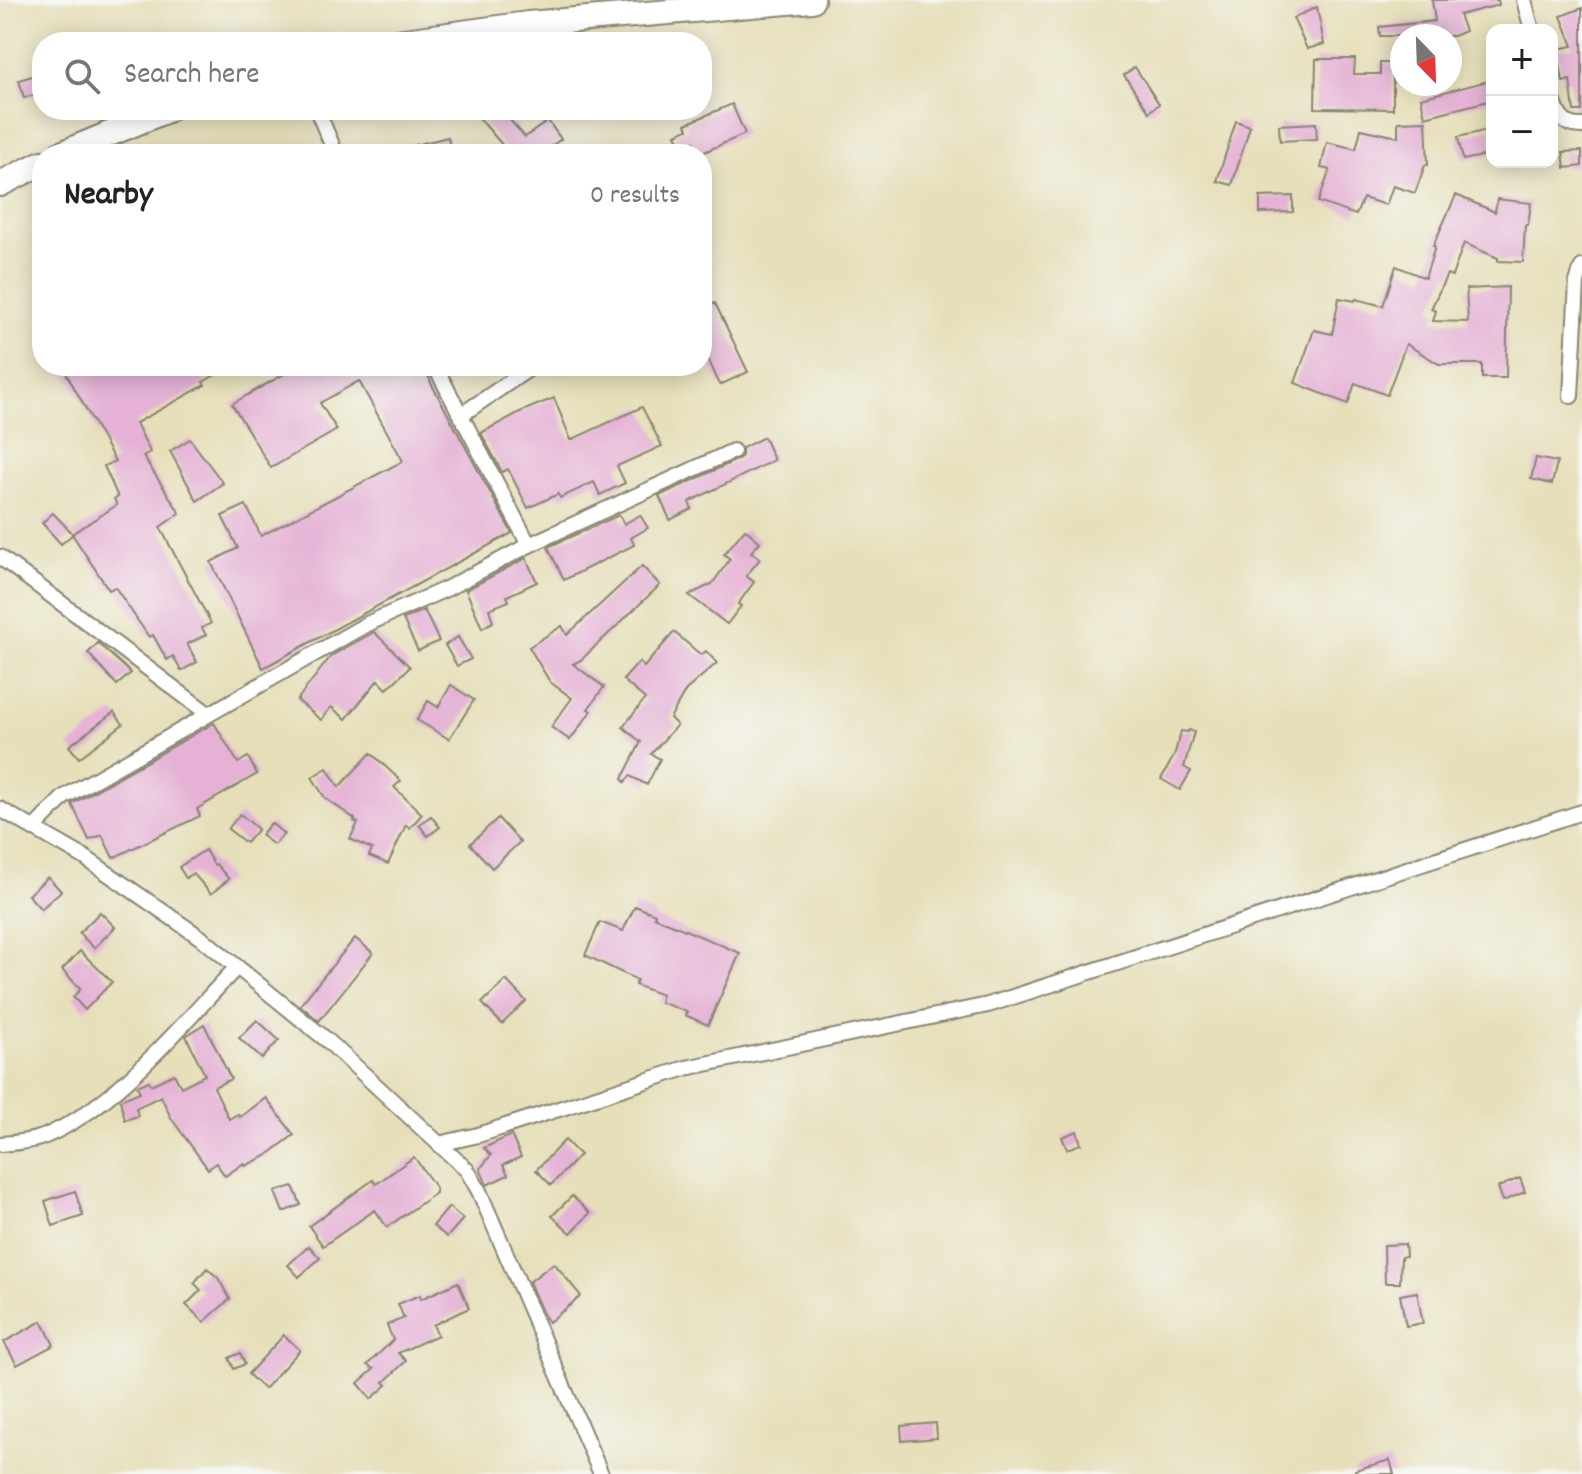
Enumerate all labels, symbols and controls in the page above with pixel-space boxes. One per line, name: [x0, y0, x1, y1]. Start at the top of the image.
north arrow: [1390, 24, 1462, 96]
map controls: [1486, 24, 1558, 168]
button: +: [1486, 24, 1558, 96]
search box: [32, 32, 712, 120]
icon: search: [60, 54, 104, 98]
text: Search here: [124, 55, 260, 98]
button: −: [1486, 96, 1558, 168]
text: Nearby: [64, 172, 153, 221]
text: 0 results: [590, 178, 680, 215]

